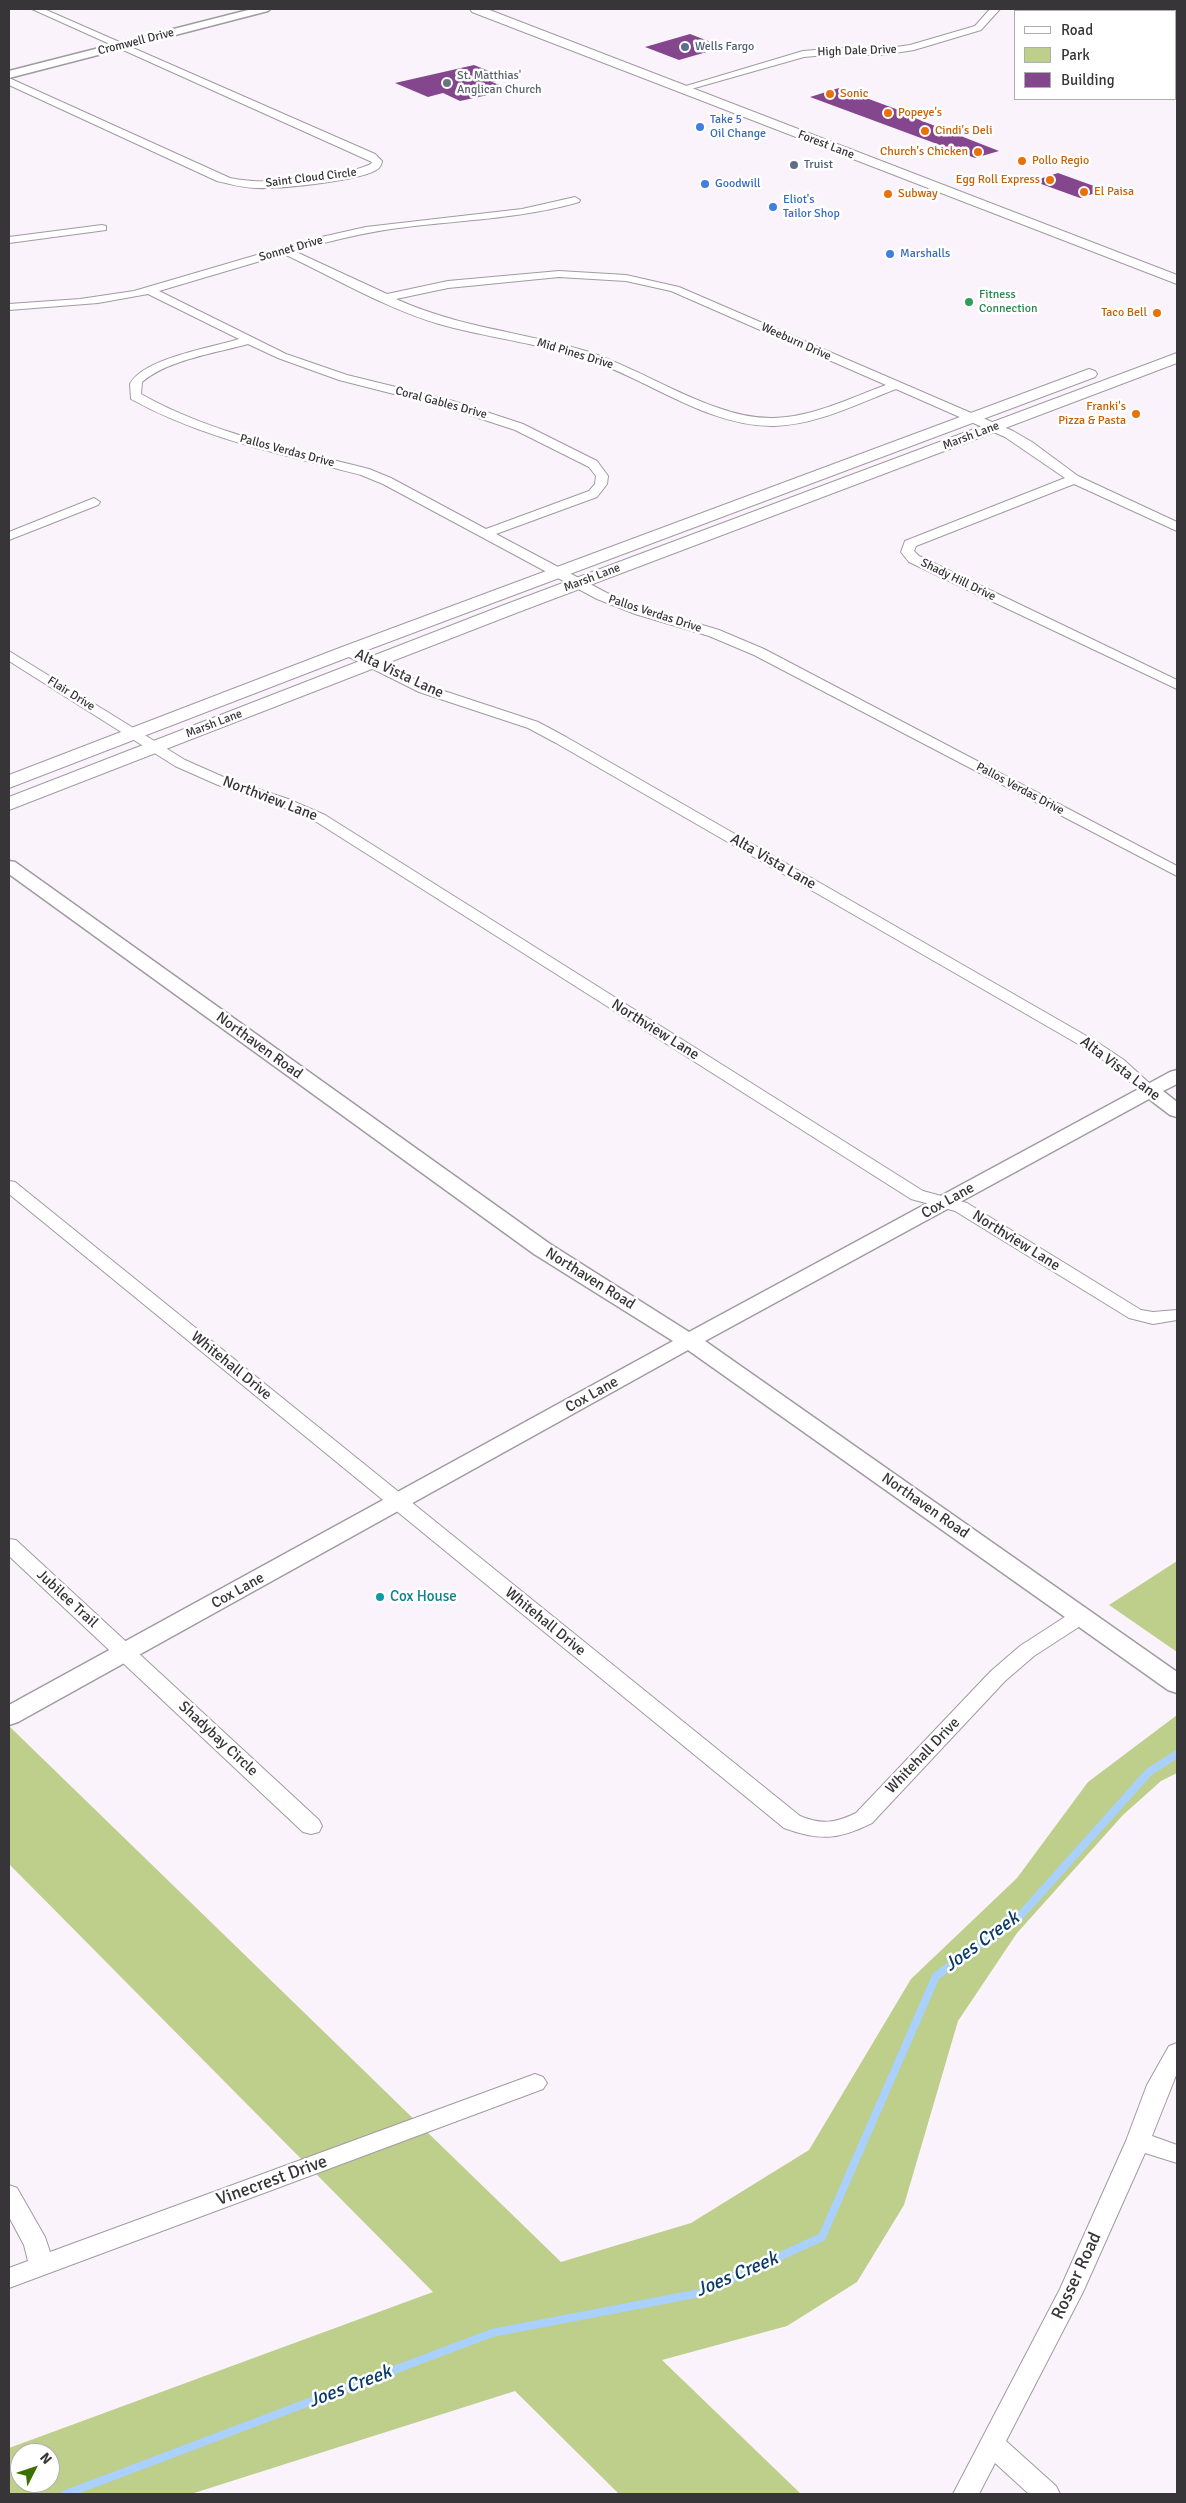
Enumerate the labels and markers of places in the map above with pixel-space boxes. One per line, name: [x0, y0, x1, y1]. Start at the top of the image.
place label: Wells Fargo: [695, 40, 754, 54]
marker: Wells Fargo: [679, 41, 691, 53]
place label: St. Matthias' Anglican Church: [457, 69, 542, 97]
marker: St. Matthias' Anglican Church: [441, 77, 453, 89]
place label: Sonic: [840, 87, 868, 101]
marker: Sonic: [824, 88, 836, 100]
place label: Popeye's: [898, 106, 942, 120]
marker: Popeye's: [882, 107, 894, 119]
place label: Take 5 Oil Change: [710, 113, 766, 141]
marker: Take 5 Oil Change: [694, 121, 706, 133]
place label: Cindi's Deli: [935, 124, 992, 138]
marker: Cindi's Deli: [919, 125, 931, 137]
place label: Church's Chicken: [880, 145, 968, 159]
marker: Church's Chicken: [972, 146, 984, 158]
place label: Pollo Regio: [1032, 154, 1089, 168]
marker: Pollo Regio: [1016, 155, 1028, 167]
place label: Truist: [804, 158, 833, 172]
marker: Truist: [788, 159, 800, 171]
place label: Egg Roll Express: [956, 173, 1040, 187]
marker: Egg Roll Express: [1044, 174, 1056, 186]
place label: Goodwill: [715, 177, 761, 191]
marker: Goodwill: [699, 178, 711, 190]
place label: El Paisa: [1094, 185, 1134, 199]
marker: El Paisa: [1078, 186, 1090, 198]
place label: Subway: [898, 187, 938, 201]
marker: Subway: [882, 188, 894, 200]
place label: Eliot's Tailor Shop: [783, 193, 840, 221]
marker: Eliot's Tailor Shop: [767, 201, 779, 213]
place label: Marshalls: [900, 247, 950, 261]
marker: Marshalls: [884, 248, 896, 260]
place label: Fitness Connection: [979, 288, 1037, 316]
marker: Fitness Connection: [963, 296, 975, 308]
place label: Taco Bell: [1101, 306, 1147, 320]
marker: Taco Bell: [1151, 307, 1163, 319]
place label: Franki's Pizza & Pasta: [1058, 400, 1126, 428]
marker: Franki's Pizza & Pasta: [1130, 408, 1142, 420]
place label: Cox House: [390, 1588, 457, 1606]
marker: Cox House: [374, 1591, 386, 1603]

